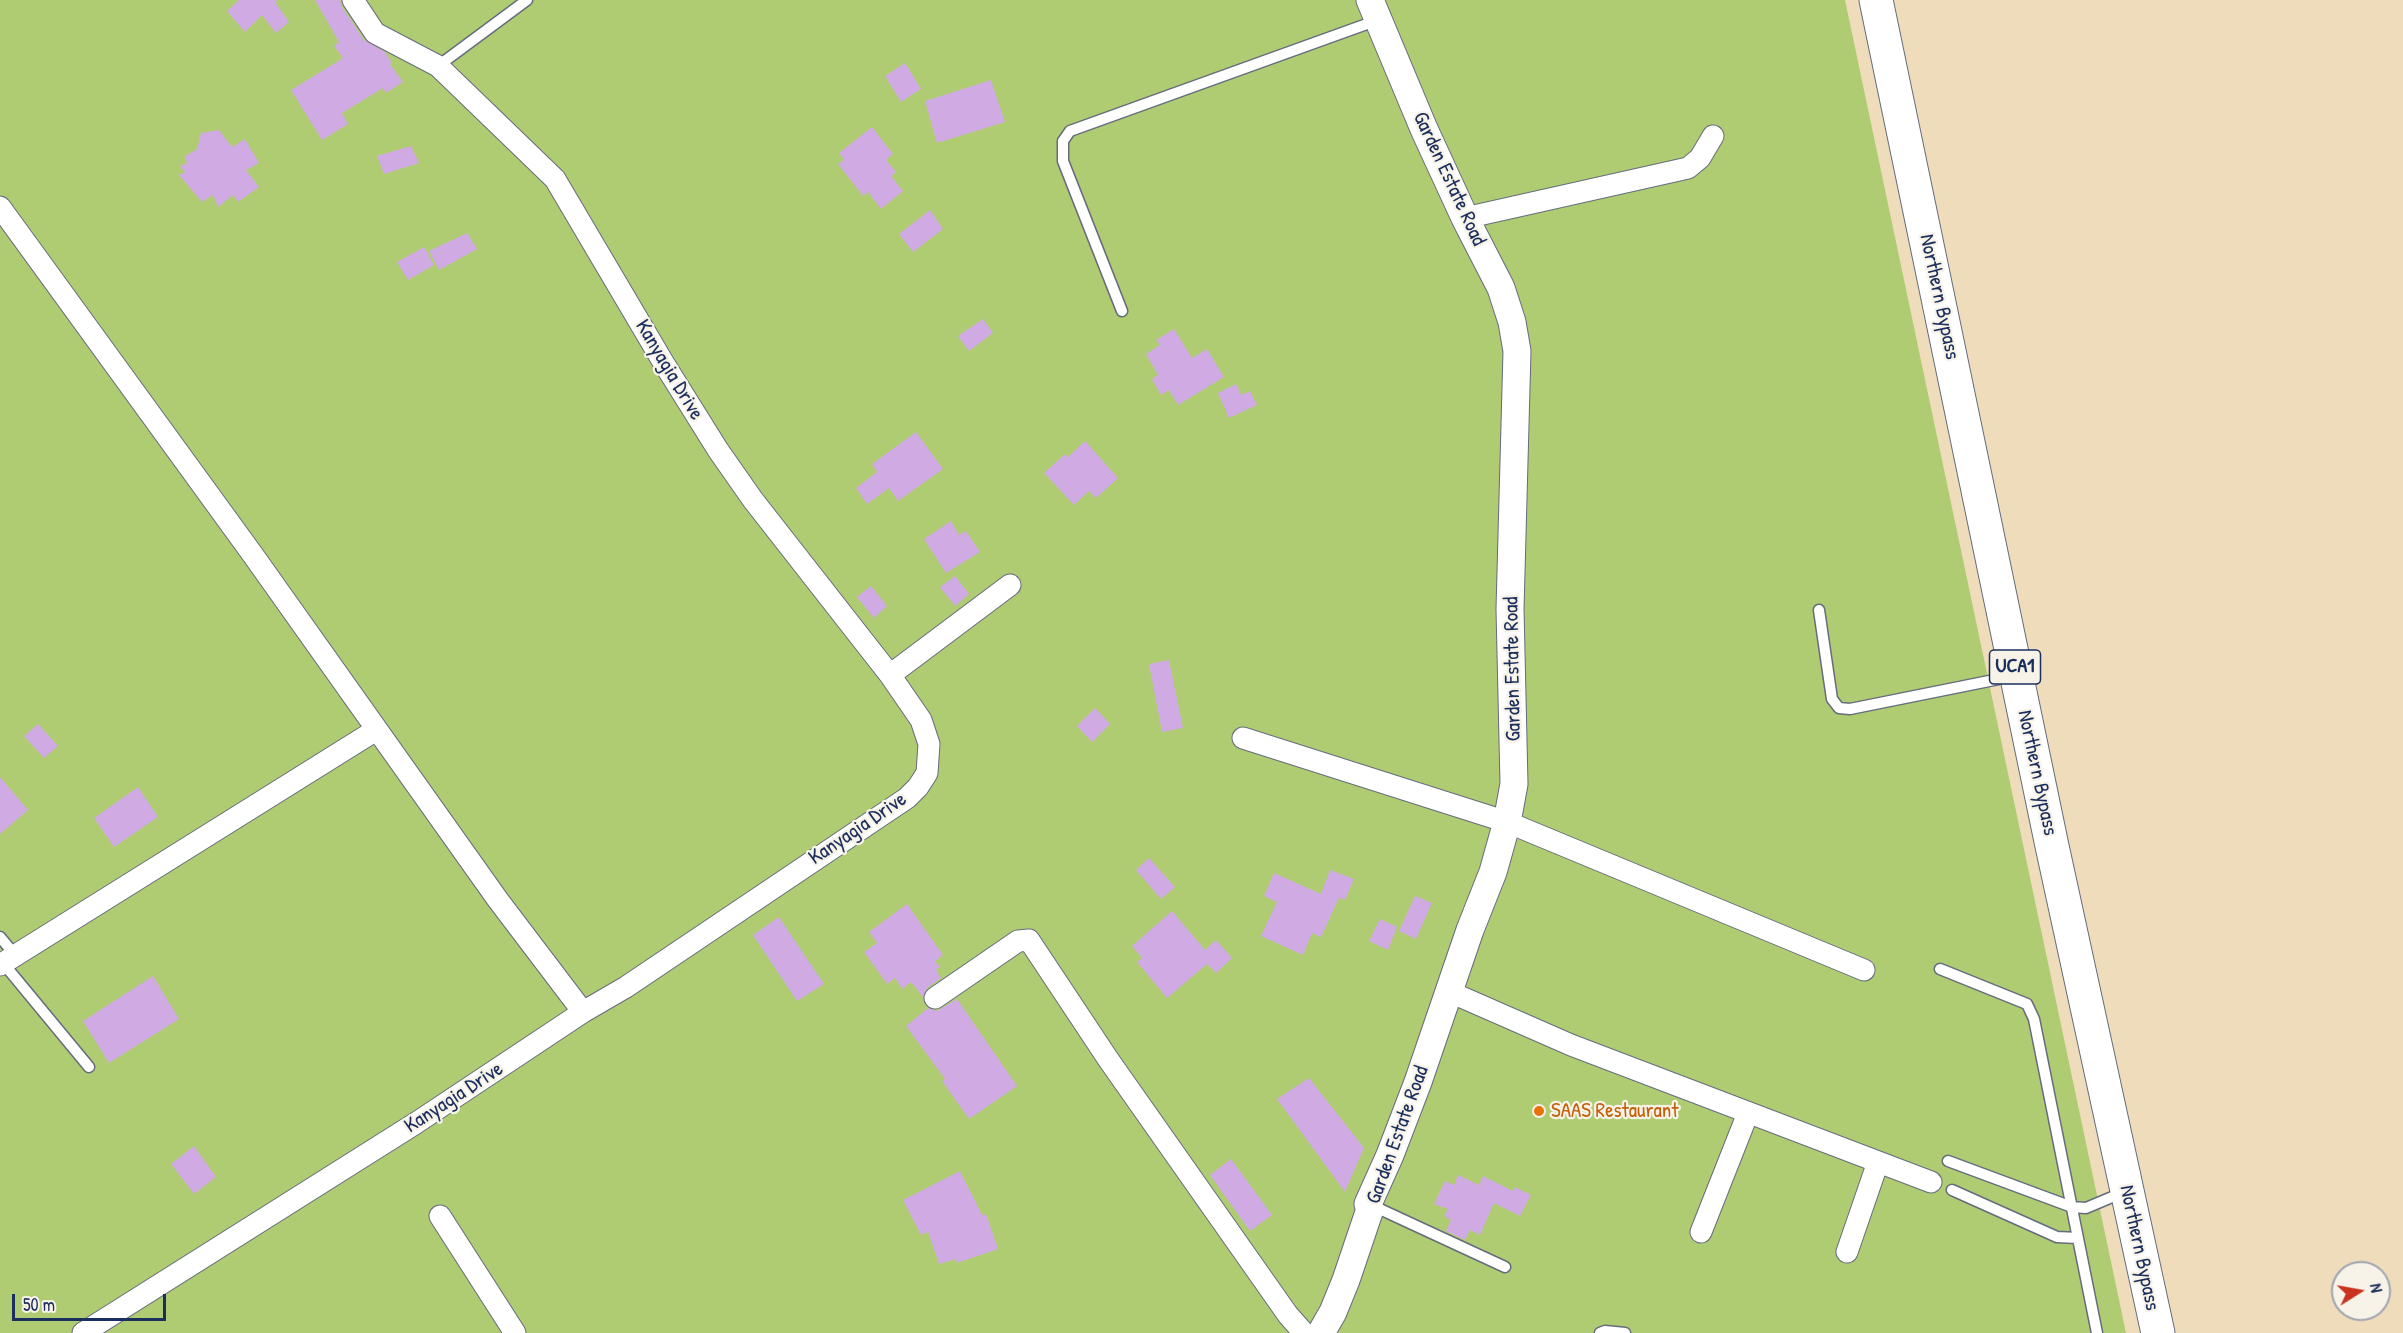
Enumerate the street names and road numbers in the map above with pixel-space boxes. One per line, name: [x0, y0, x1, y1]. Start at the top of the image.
street label: Garden Estate Road: [1407, 108, 1491, 250]
street label: Northern Bypass: [1913, 232, 1965, 362]
street label: Kanyagia Drive: [629, 315, 709, 425]
street label: Garden Estate Road: [1499, 596, 1527, 742]
road number: UCA1: [1990, 650, 2040, 684]
street label: Northern Bypass: [2011, 708, 2063, 838]
street label: Kanyagia Drive: [804, 787, 912, 871]
street label: Kanyagia Drive: [400, 1057, 508, 1139]
street label: Garden Estate Road: [1361, 1063, 1435, 1207]
street label: Northern Bypass: [2113, 1183, 2165, 1313]

